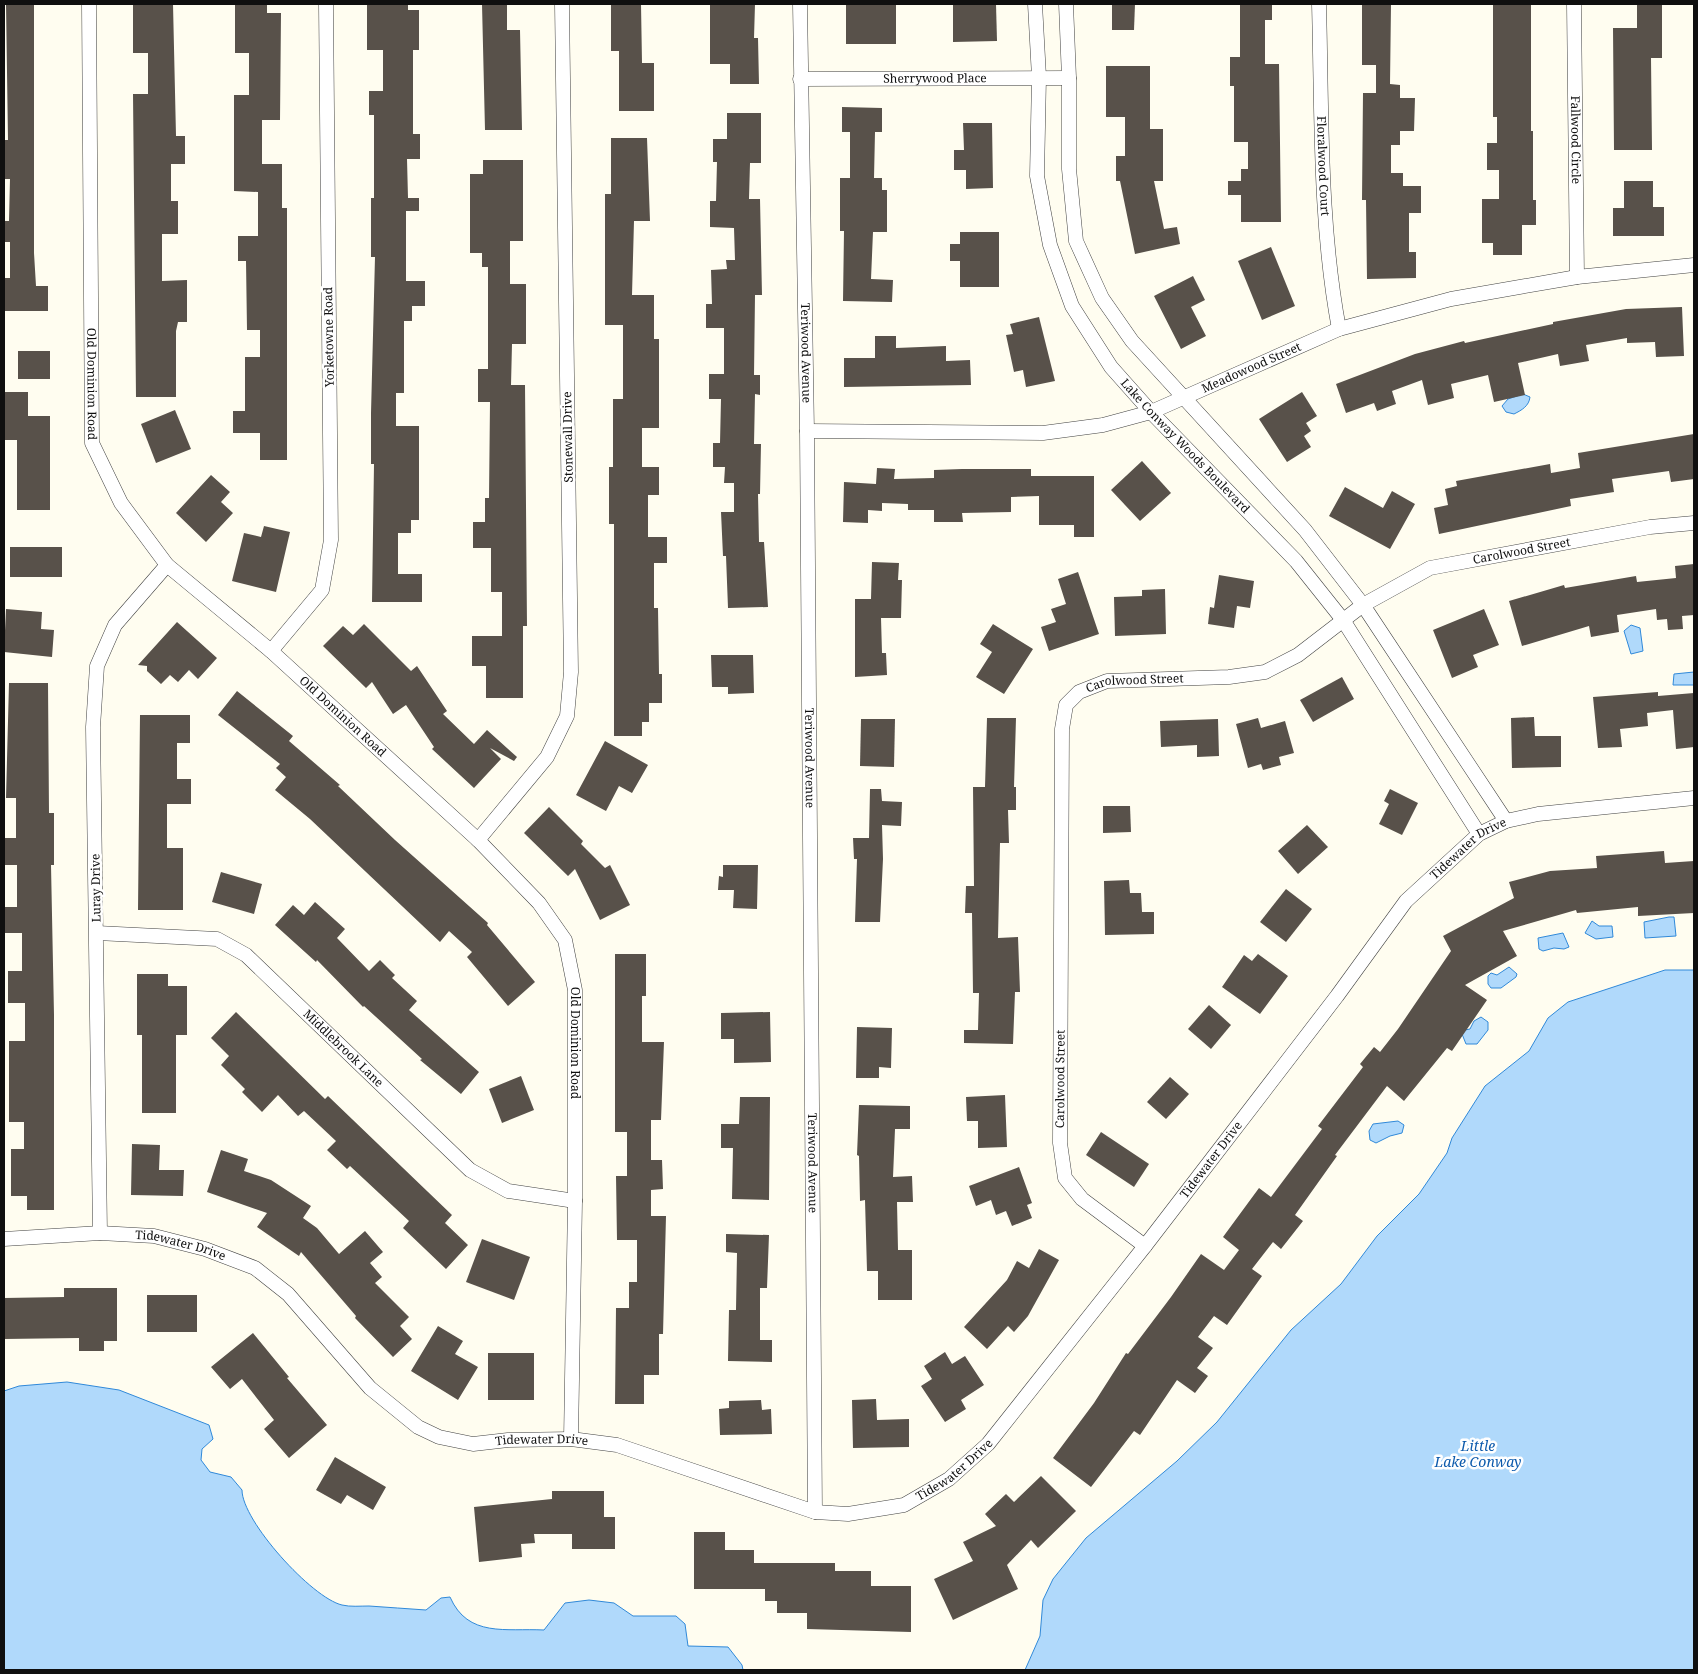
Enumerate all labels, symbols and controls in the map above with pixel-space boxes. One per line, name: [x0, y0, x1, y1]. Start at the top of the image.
street label: Sherrywood Place: [883, 69, 987, 87]
street label: Fallwood Circle: [1567, 96, 1585, 184]
street label: Floralwood Court: [1313, 116, 1334, 217]
street label: Yorketowne Road: [319, 286, 338, 388]
street label: Teriwood Avenue: [797, 303, 816, 403]
street label: Old Dominion Road: [83, 328, 101, 441]
street label: Meadowood Street: [1199, 338, 1304, 397]
street label: Lake Conway Woods Boulevard: [1117, 375, 1254, 517]
street label: Stonewall Drive: [558, 391, 577, 483]
street label: Carolwood Street: [1471, 533, 1572, 568]
street label: Carolwood Street: [1083, 669, 1184, 697]
street label: Old Dominion Road: [296, 672, 391, 761]
street label: Teriwood Avenue: [801, 708, 819, 808]
street label: Tidewater Drive: [1426, 813, 1509, 883]
street label: Luray Drive: [86, 854, 105, 922]
street label: Old Dominion Road: [567, 987, 584, 1100]
street label: Middlebrook Lane: [300, 1005, 387, 1091]
street label: Carolwood Street: [1051, 1030, 1069, 1128]
street label: Teriwood Avenue: [804, 1113, 822, 1213]
street label: Tidewater Drive: [1176, 1117, 1246, 1202]
street label: Tidewater Drive: [135, 1226, 228, 1264]
street label: Tidewater Drive: [494, 1430, 589, 1449]
street label: Tidewater Drive: [913, 1435, 997, 1504]
water label: Little Lake Conway: [1434, 1436, 1521, 1471]

